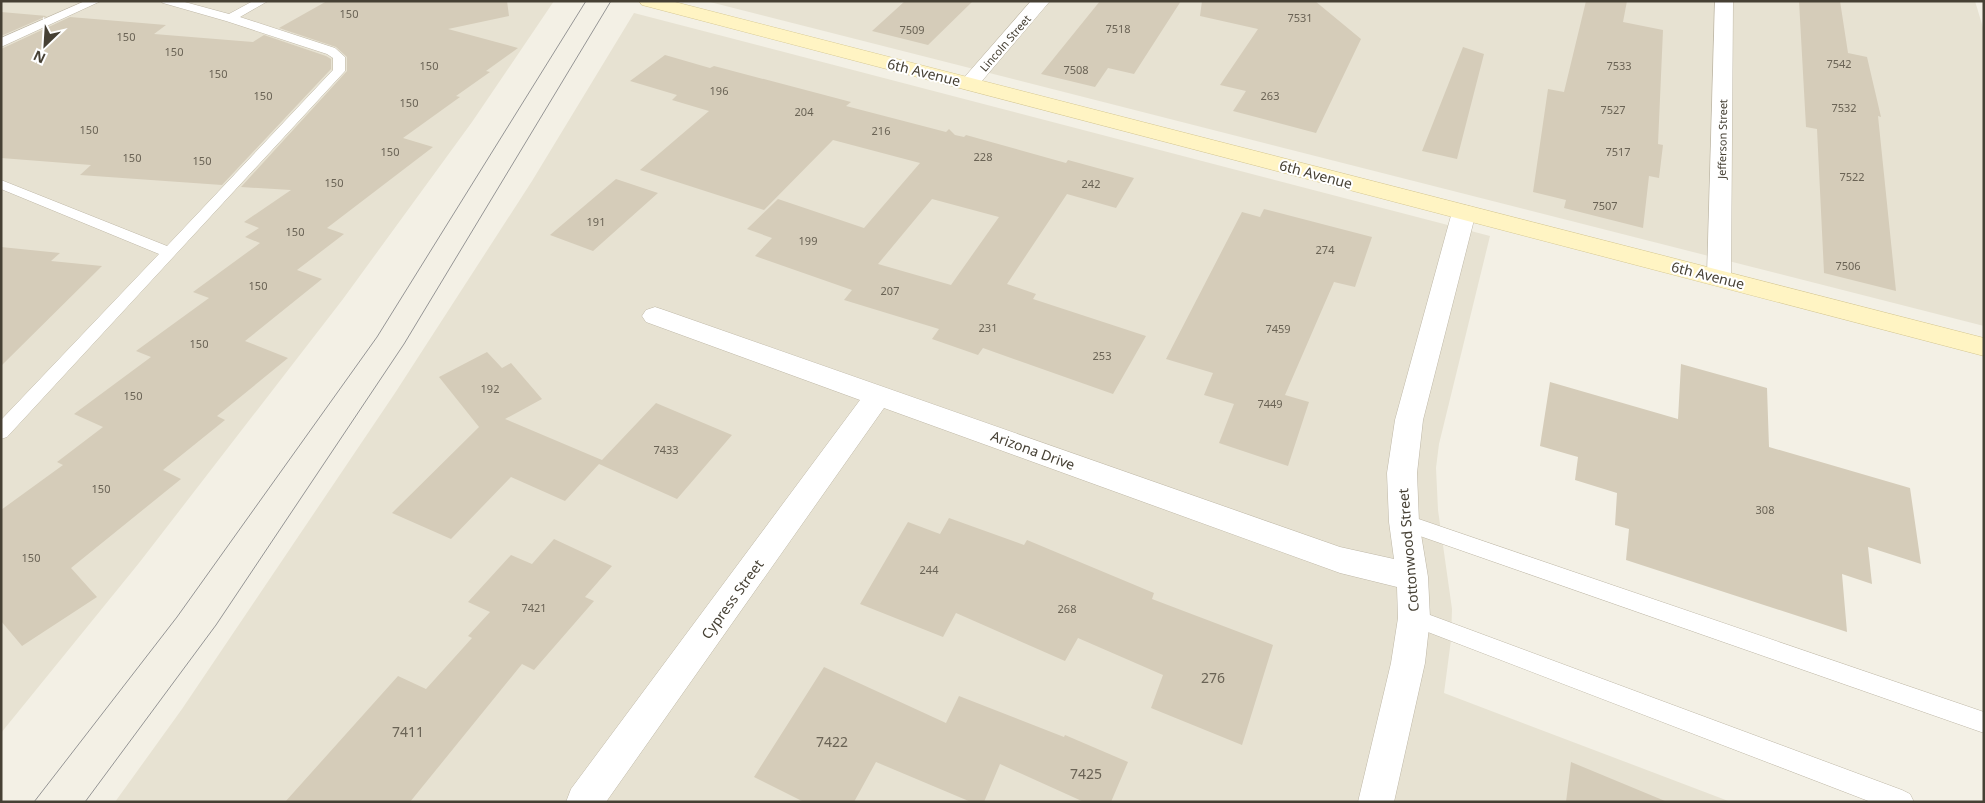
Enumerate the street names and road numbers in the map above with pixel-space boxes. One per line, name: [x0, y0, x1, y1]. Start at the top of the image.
street label: Lincoln Street: [976, 11, 1034, 75]
street label: 6th Avenue: [886, 54, 963, 90]
street label: Jefferson Street: [1714, 99, 1730, 180]
street label: 6th Avenue: [1278, 155, 1355, 193]
street label: 6th Avenue: [1670, 257, 1747, 293]
street label: Arizona Drive: [988, 426, 1078, 474]
street label: Cottonwood Street: [1393, 487, 1423, 613]
street label: Cypress Street: [697, 555, 767, 643]

